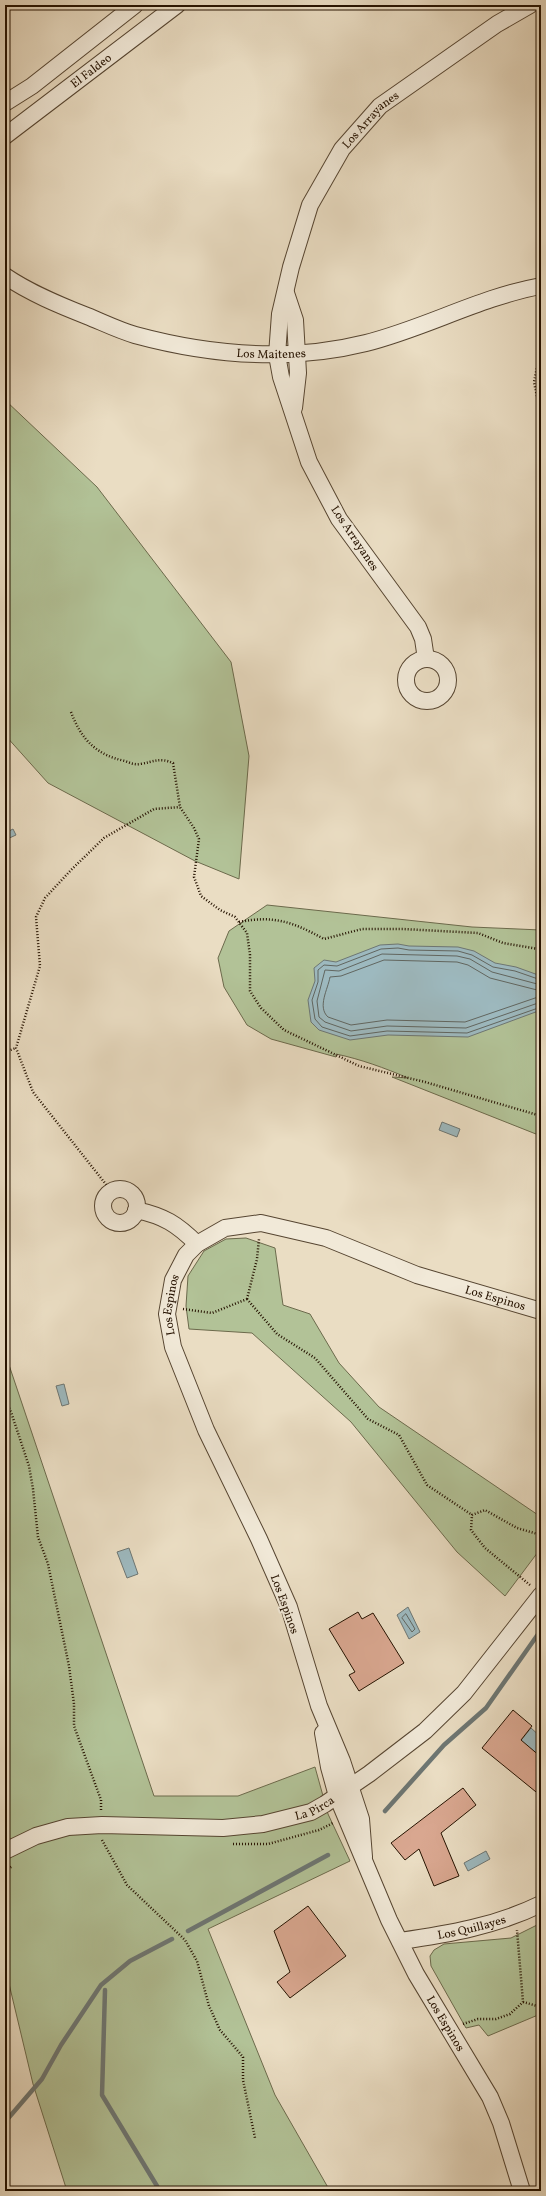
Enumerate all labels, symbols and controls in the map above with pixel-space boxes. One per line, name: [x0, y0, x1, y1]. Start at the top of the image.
street label: El Faldeo: [68, 51, 115, 92]
street label: Los Arrayanes: [339, 88, 403, 152]
street label: Los Maitenes: [236, 346, 307, 363]
street label: Los Arrayanes: [327, 503, 382, 574]
street label: Los Espinos: [160, 1271, 184, 1337]
street label: Los Espinos: [463, 1282, 527, 1315]
street label: Los Espinos: [266, 1572, 302, 1636]
street label: La Pirca: [293, 1793, 338, 1825]
street label: Los Quillayes: [436, 1912, 508, 1944]
street label: Los Espinos: [422, 1993, 468, 2055]

